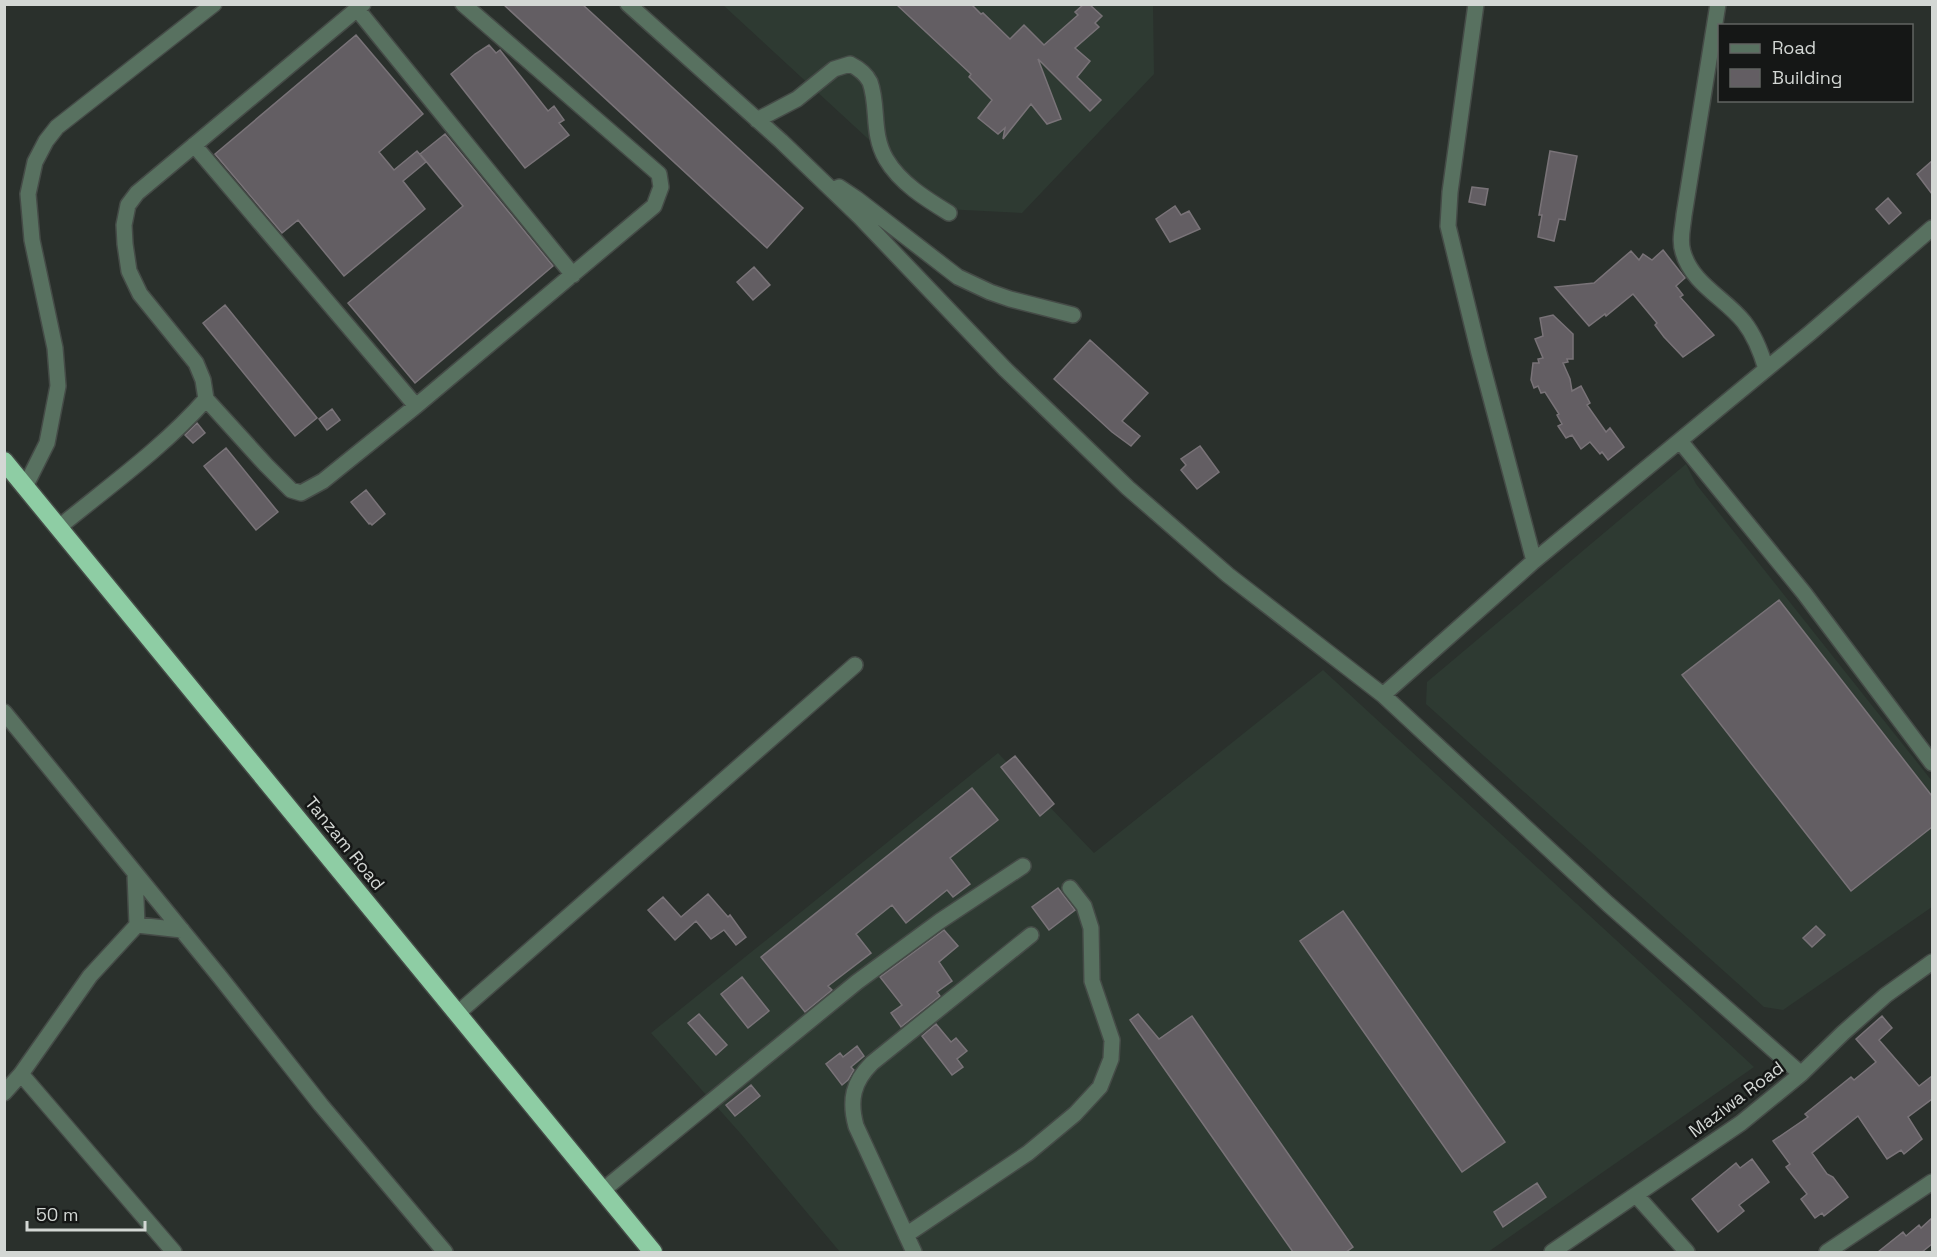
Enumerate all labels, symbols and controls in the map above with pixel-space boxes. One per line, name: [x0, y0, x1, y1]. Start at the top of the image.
legend: [1718, 24, 1913, 102]
text: Road: [1772, 36, 1816, 59]
text: Building: [1772, 66, 1842, 89]
street label: Tanzam Road: [300, 791, 390, 895]
street label: Maziwa Road: [1684, 1056, 1788, 1142]
scale bar: [27, 1194, 146, 1232]
text: 50 m: [36, 1203, 78, 1226]

